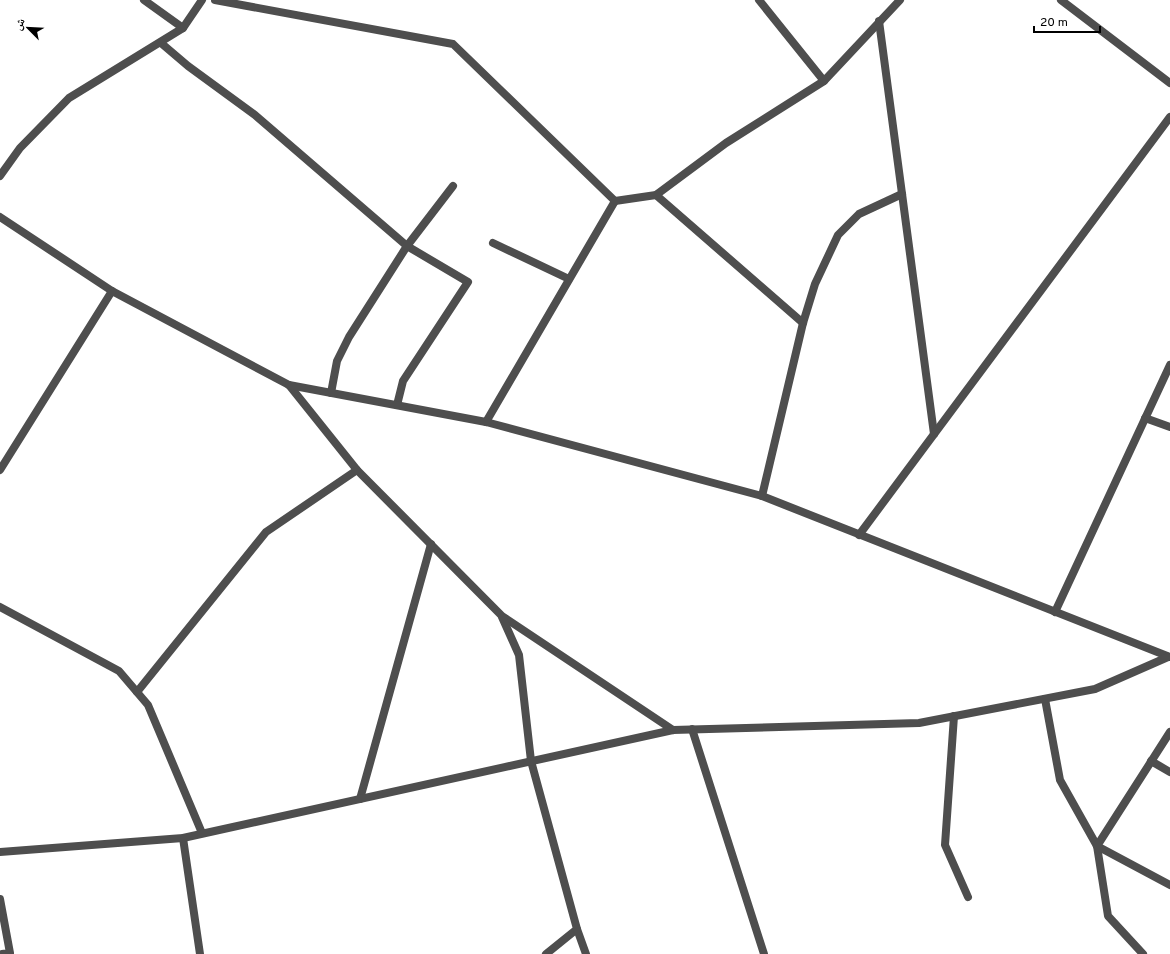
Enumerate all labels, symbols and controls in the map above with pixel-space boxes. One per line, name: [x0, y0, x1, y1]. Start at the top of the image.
north arrow: [8, 8, 48, 48]
scale bar: [1034, 8, 1100, 34]
text: 20 m: [1040, 15, 1068, 31]
text: ش: [11, 16, 29, 33]

